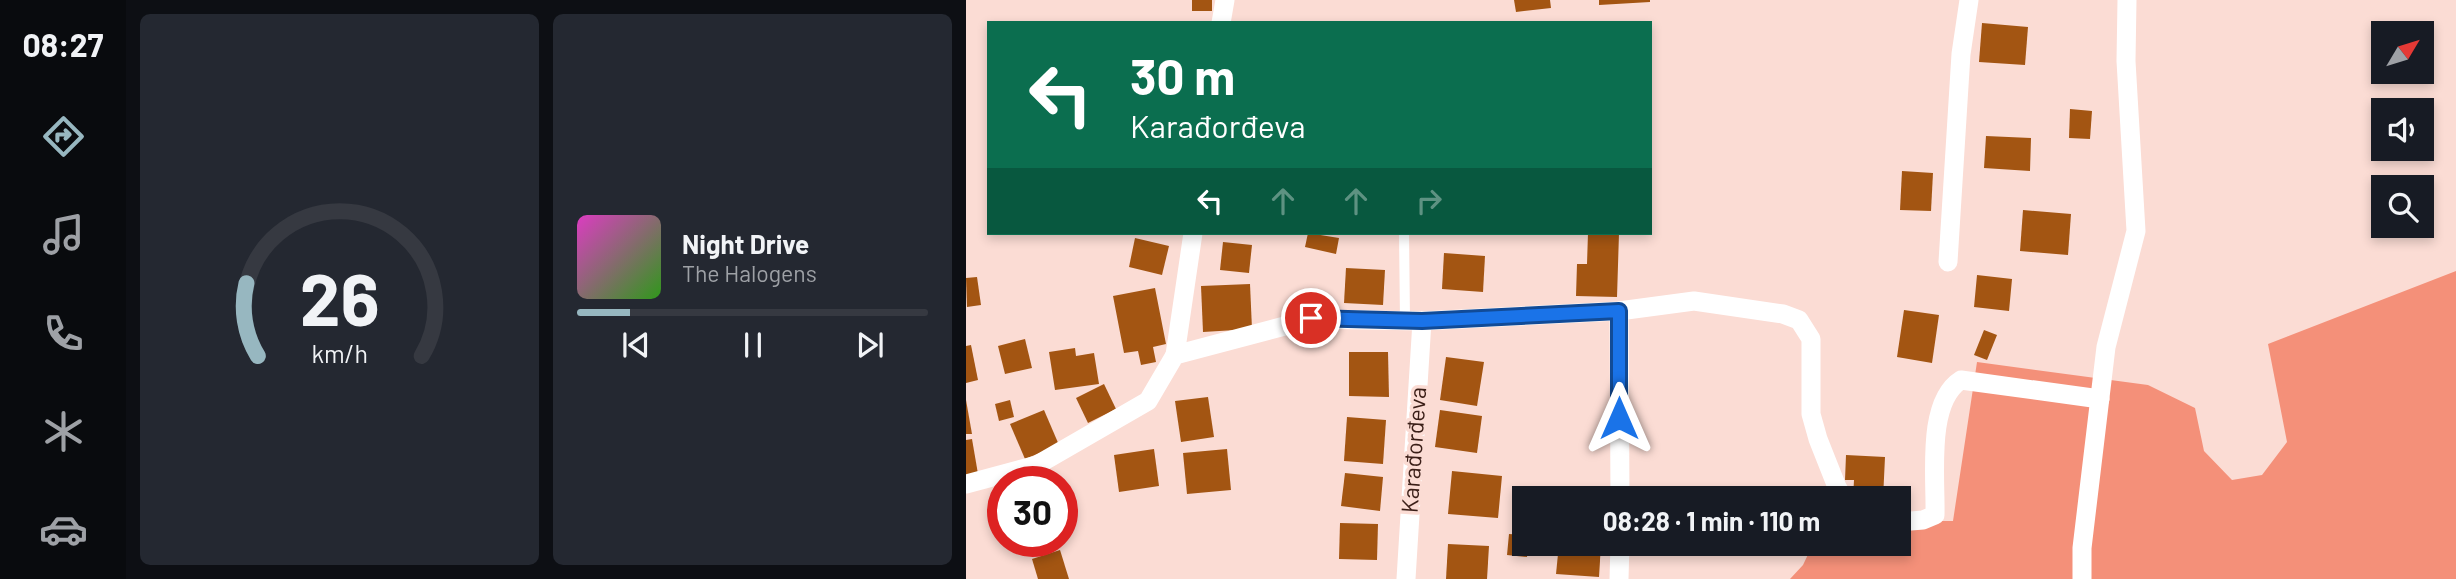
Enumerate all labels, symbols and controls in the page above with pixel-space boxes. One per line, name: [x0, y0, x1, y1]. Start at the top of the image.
north arrow: [2371, 21, 2434, 84]
map controls: [2371, 21, 2434, 238]
text: 08:27: [23, 25, 104, 63]
text: 30 m: [1130, 46, 1235, 105]
icon: left: [1015, 49, 1106, 140]
button: sound: [2371, 98, 2434, 161]
text: Karađorđeva: [1130, 106, 1306, 144]
icon: directions: [39, 112, 88, 161]
button: search: [2371, 175, 2434, 238]
icon: left: [1191, 182, 1229, 220]
icon: ahead: [1264, 182, 1302, 220]
icon: ahead: [1337, 182, 1375, 220]
icon: right: [1410, 182, 1448, 220]
icon: music: [39, 210, 88, 259]
text: Night Drive: [682, 228, 809, 259]
text: 26: [300, 253, 379, 341]
text: The Halogens: [682, 259, 817, 287]
pin: [1281, 288, 1341, 348]
icon: arrive: [1292, 299, 1330, 337]
icon: phone: [39, 309, 88, 358]
icon: previous: [617, 326, 655, 364]
icon: pause: [734, 326, 772, 364]
icon: next: [851, 326, 889, 364]
text: km/h: [311, 337, 368, 367]
position arrow: [1582, 381, 1656, 455]
street label: Karađorđeva: [1395, 386, 1431, 514]
icon: climate: [39, 407, 88, 456]
speed limit sign: 30: [987, 466, 1078, 557]
icon: car: [39, 505, 88, 554]
text: 08:28 · 1 min · 110 m: [1603, 505, 1820, 536]

